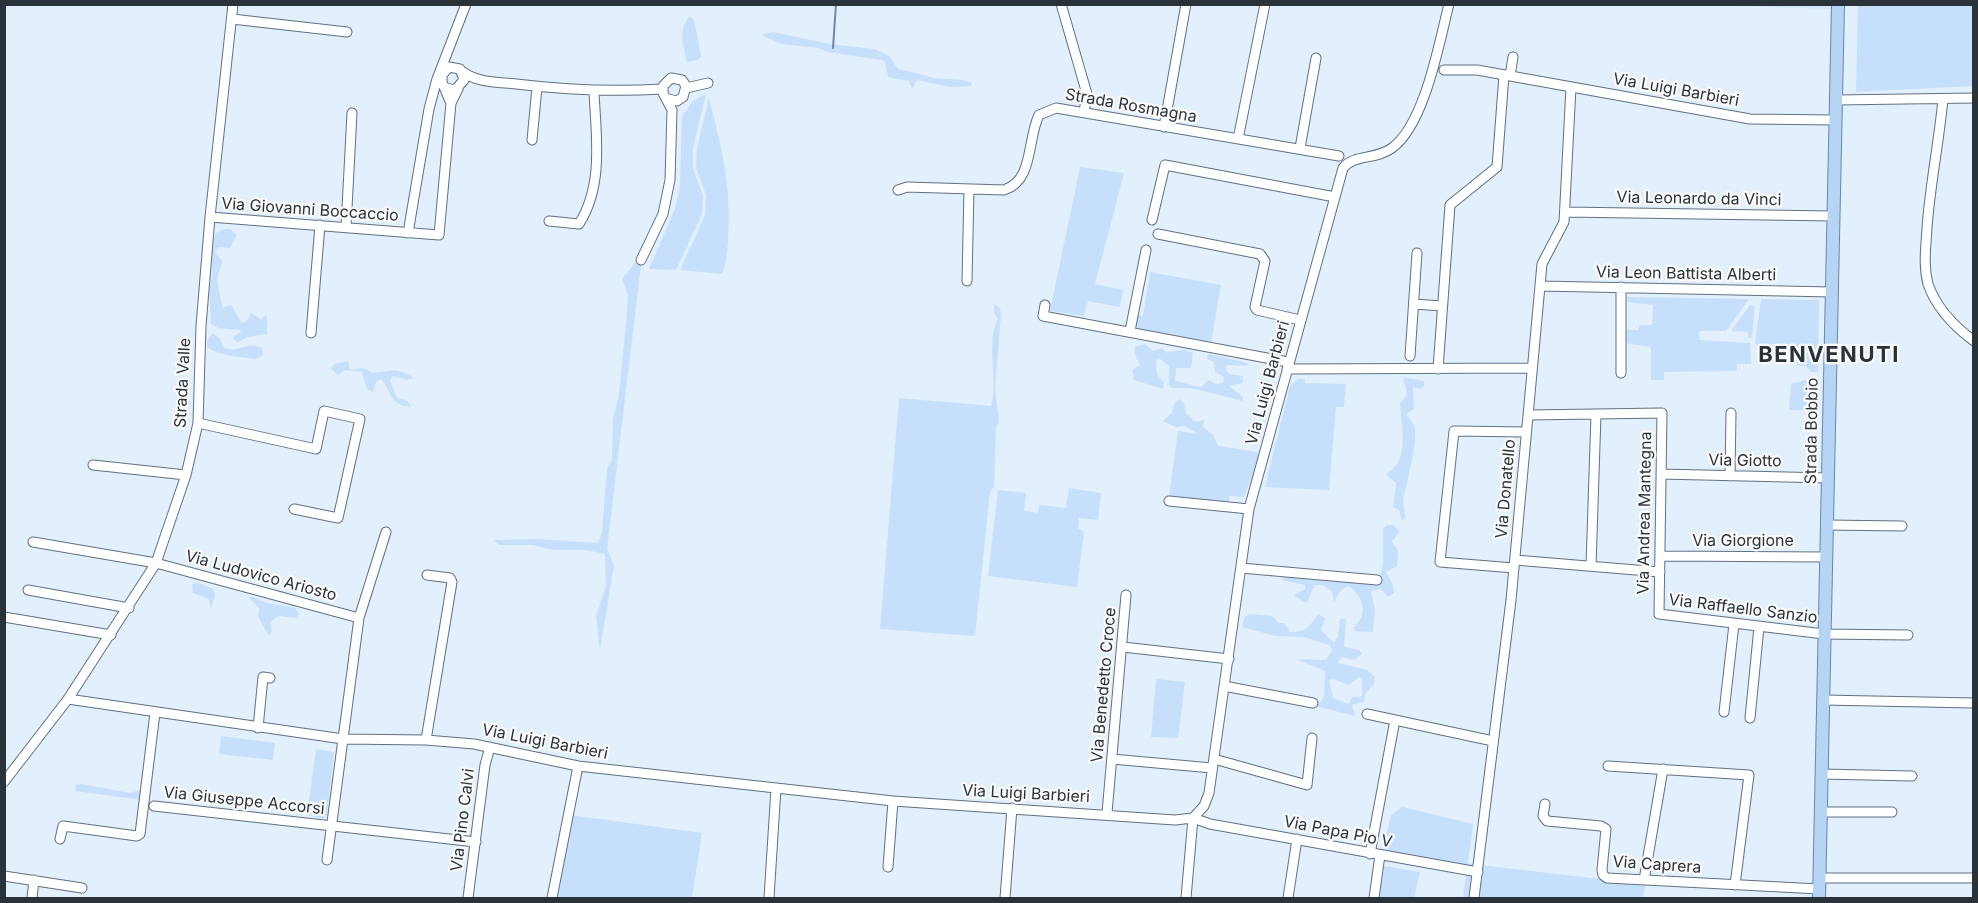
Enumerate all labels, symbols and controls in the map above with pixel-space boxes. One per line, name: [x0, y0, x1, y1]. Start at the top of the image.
street label: Via Luigi Barbieri: [1611, 69, 1741, 111]
street label: Strada Rosmagna: [1064, 85, 1198, 127]
street label: Via Leonardo da Vinci: [1616, 188, 1782, 210]
street label: Via Giovanni Boccaccio: [221, 194, 399, 226]
street label: Via Leon Battista Alberti: [1596, 263, 1776, 285]
street label: Via Luigi Barbieri: [1242, 319, 1294, 447]
street label: Strada Valle: [171, 338, 195, 428]
district label: BENVENUTI: [1758, 342, 1900, 368]
street label: Strada Bobbio: [1801, 377, 1823, 485]
street label: Via Andrea Mantegna: [1634, 431, 1656, 595]
street label: Via Donatello: [1492, 438, 1520, 540]
street label: Via Giotto: [1708, 451, 1782, 471]
street label: Via Giorgione: [1692, 531, 1794, 551]
street label: Via Ludovico Ariosto: [183, 547, 339, 605]
street label: Via Raffaello Sanzio: [1668, 590, 1818, 628]
street label: Via Benedetto Croce: [1088, 607, 1120, 763]
street label: Via Luigi Barbieri: [480, 720, 610, 764]
street label: Via Pino Calvi: [447, 767, 479, 873]
street label: Via Luigi Barbieri: [962, 781, 1090, 807]
street label: Via Giuseppe Accorsi: [162, 783, 326, 819]
street label: Via Papa Pio V: [1282, 812, 1394, 852]
street label: Via Caprera: [1612, 852, 1702, 878]

